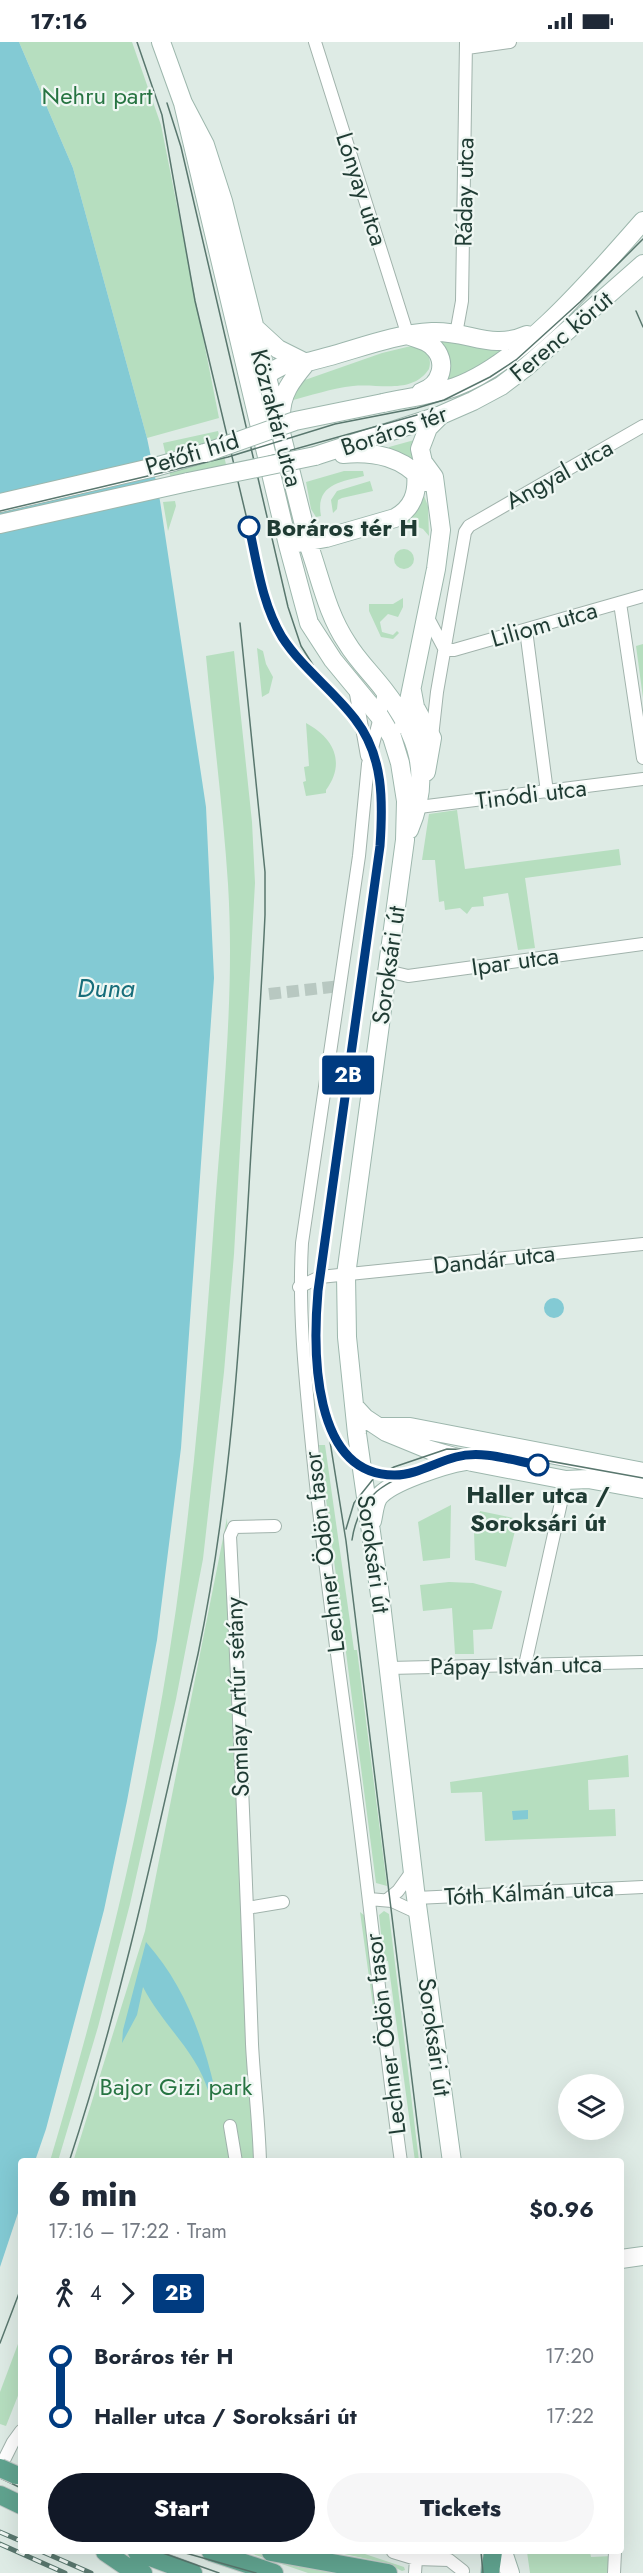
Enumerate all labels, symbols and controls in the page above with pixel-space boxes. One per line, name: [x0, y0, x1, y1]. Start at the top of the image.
text: 17:16: [30, 5, 87, 37]
park label: Nehru part: [42, 78, 153, 113]
street label: Lónyay utca: [327, 128, 397, 250]
street label: Ráday utca: [446, 137, 482, 247]
street label: Ferenc körút: [502, 282, 620, 390]
street label: Közraktár utca: [242, 345, 312, 491]
street label: Boráros tér: [336, 395, 453, 465]
street label: Petőfi híd: [141, 422, 243, 484]
street label: Angyal utca: [499, 430, 619, 518]
place label: Boráros tér H: [266, 510, 418, 545]
marker: Boráros tér H: [238, 516, 260, 538]
street label: Liliom utca: [487, 592, 601, 656]
street label: Tinódi utca: [473, 770, 589, 818]
street label: Soroksári út: [362, 903, 414, 1026]
street label: Ipar utca: [469, 938, 561, 984]
water label: Duna: [77, 969, 136, 1007]
line badge: 2B: [321, 1056, 375, 1094]
text: 2B: [334, 1060, 362, 1090]
street label: Dandár utca: [431, 1235, 557, 1283]
street label: Lechner Ödön fasor: [294, 1449, 354, 1655]
marker: Haller utca / Soroksári út: [527, 1454, 549, 1476]
place label: Haller utca / Soroksári út: [466, 1477, 610, 1540]
street label: Soroksári út: [348, 1493, 400, 1616]
street label: Somlay Artúr sétány: [216, 1596, 258, 1798]
street label: Pápay István utca: [430, 1646, 602, 1684]
street label: Tóth Kálmán utca: [443, 1870, 615, 1914]
street label: Lechner Ödön fasor: [355, 1931, 415, 2137]
street label: Soroksári út: [409, 1976, 461, 2099]
park label: Bajor Gizi park: [100, 2069, 253, 2104]
map controls: [558, 2074, 624, 2140]
button: layers: [558, 2074, 624, 2140]
text: 6 min: [48, 2171, 137, 2218]
text: $0.96: [529, 2193, 594, 2225]
text: 17:16 – 17:22 · Tram: [48, 2217, 227, 2246]
icon: walk: [48, 2277, 81, 2310]
icon: forward: [111, 2277, 144, 2310]
text: 2B: [165, 2278, 192, 2308]
text: 4: [90, 2279, 102, 2308]
text: Boráros tér H: [94, 2340, 233, 2372]
text: 17:20: [545, 2342, 594, 2371]
text: Haller utca / Soroksári út: [94, 2400, 357, 2432]
text: 17:22: [546, 2402, 594, 2431]
button: Start: [48, 2473, 315, 2542]
button: Tickets: [327, 2473, 594, 2542]

